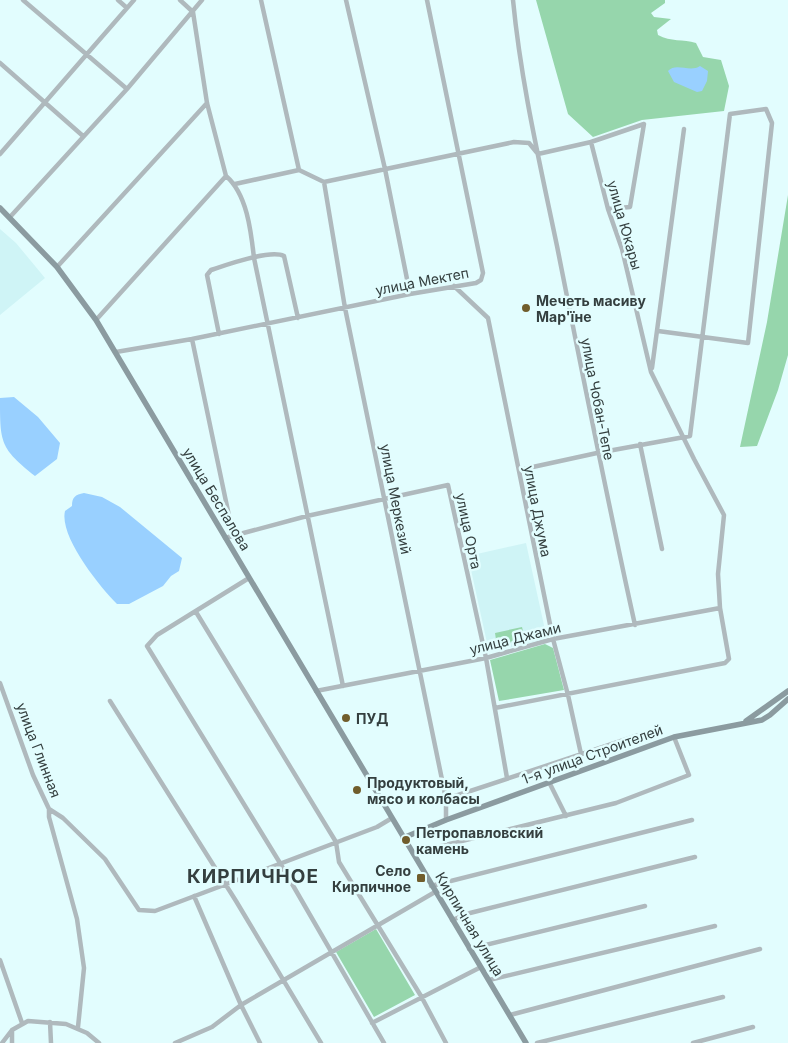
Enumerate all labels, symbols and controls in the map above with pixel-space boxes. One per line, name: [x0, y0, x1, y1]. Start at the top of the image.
street label: улица Юкары: [604, 178, 646, 272]
street label: улица Мектеп: [374, 264, 470, 298]
place label: Мечеть масиву Мар'їне: [536, 292, 647, 325]
marker: Мечеть масиву Мар'їне: [520, 302, 532, 314]
street label: улица Чобан-Тепе: [578, 336, 618, 462]
street label: улица Меркезий: [377, 442, 415, 556]
street label: улица Беспалова: [180, 444, 254, 554]
street label: улица Джума: [521, 464, 555, 558]
street label: улица Орта: [453, 491, 485, 571]
street label: улица Джами: [468, 618, 562, 658]
street label: улица Глинная: [13, 700, 65, 800]
place label: ПУД: [356, 710, 388, 727]
marker: ПУД: [340, 712, 352, 724]
street label: 1-я улица Строителей: [519, 721, 665, 787]
place label: Продуктовый, мясо и колбасы: [367, 774, 480, 807]
marker: Продуктовый, мясо и колбасы: [351, 784, 363, 796]
place label: Петропавловский камень: [416, 824, 543, 857]
marker: Петропавловский камень: [400, 834, 412, 846]
place label: Село Кирпичное: [332, 862, 411, 895]
district label: КИРПИЧНОЕ: [187, 865, 319, 888]
street label: Кирпичная улица: [432, 869, 508, 979]
marker: Село Кирпичное: [415, 872, 427, 884]

